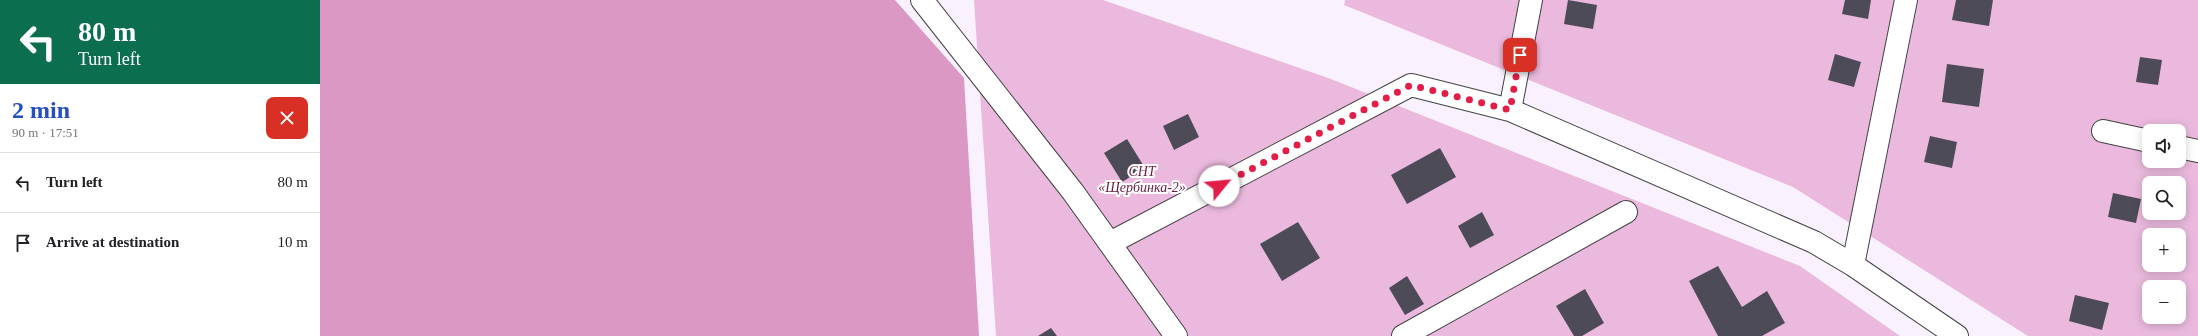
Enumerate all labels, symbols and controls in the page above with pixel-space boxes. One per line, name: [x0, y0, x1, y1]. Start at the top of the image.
icon: left: [12, 16, 64, 68]
text: 80 m: [78, 16, 136, 47]
pin: [1503, 38, 1537, 72]
icon: arrive: [1509, 44, 1531, 66]
text: Turn left: [78, 49, 141, 69]
text: 2 min: [12, 97, 70, 123]
button: close: [266, 97, 308, 139]
map controls: [2142, 124, 2186, 324]
button: sound: [2142, 124, 2186, 168]
text: 90 m · 17:51: [12, 125, 79, 140]
park label: СНТ «Щербинка-2»: [1098, 164, 1186, 195]
position arrow: [1198, 165, 1240, 207]
icon: left: [12, 172, 34, 194]
text: Turn left: [46, 174, 103, 190]
text: 80 m: [278, 174, 308, 190]
button: search: [2142, 176, 2186, 220]
button: +: [2142, 228, 2186, 272]
icon: arrive: [12, 232, 34, 254]
text: Arrive at destination: [46, 234, 179, 250]
text: 10 m: [278, 234, 308, 250]
button: −: [2142, 280, 2186, 324]

